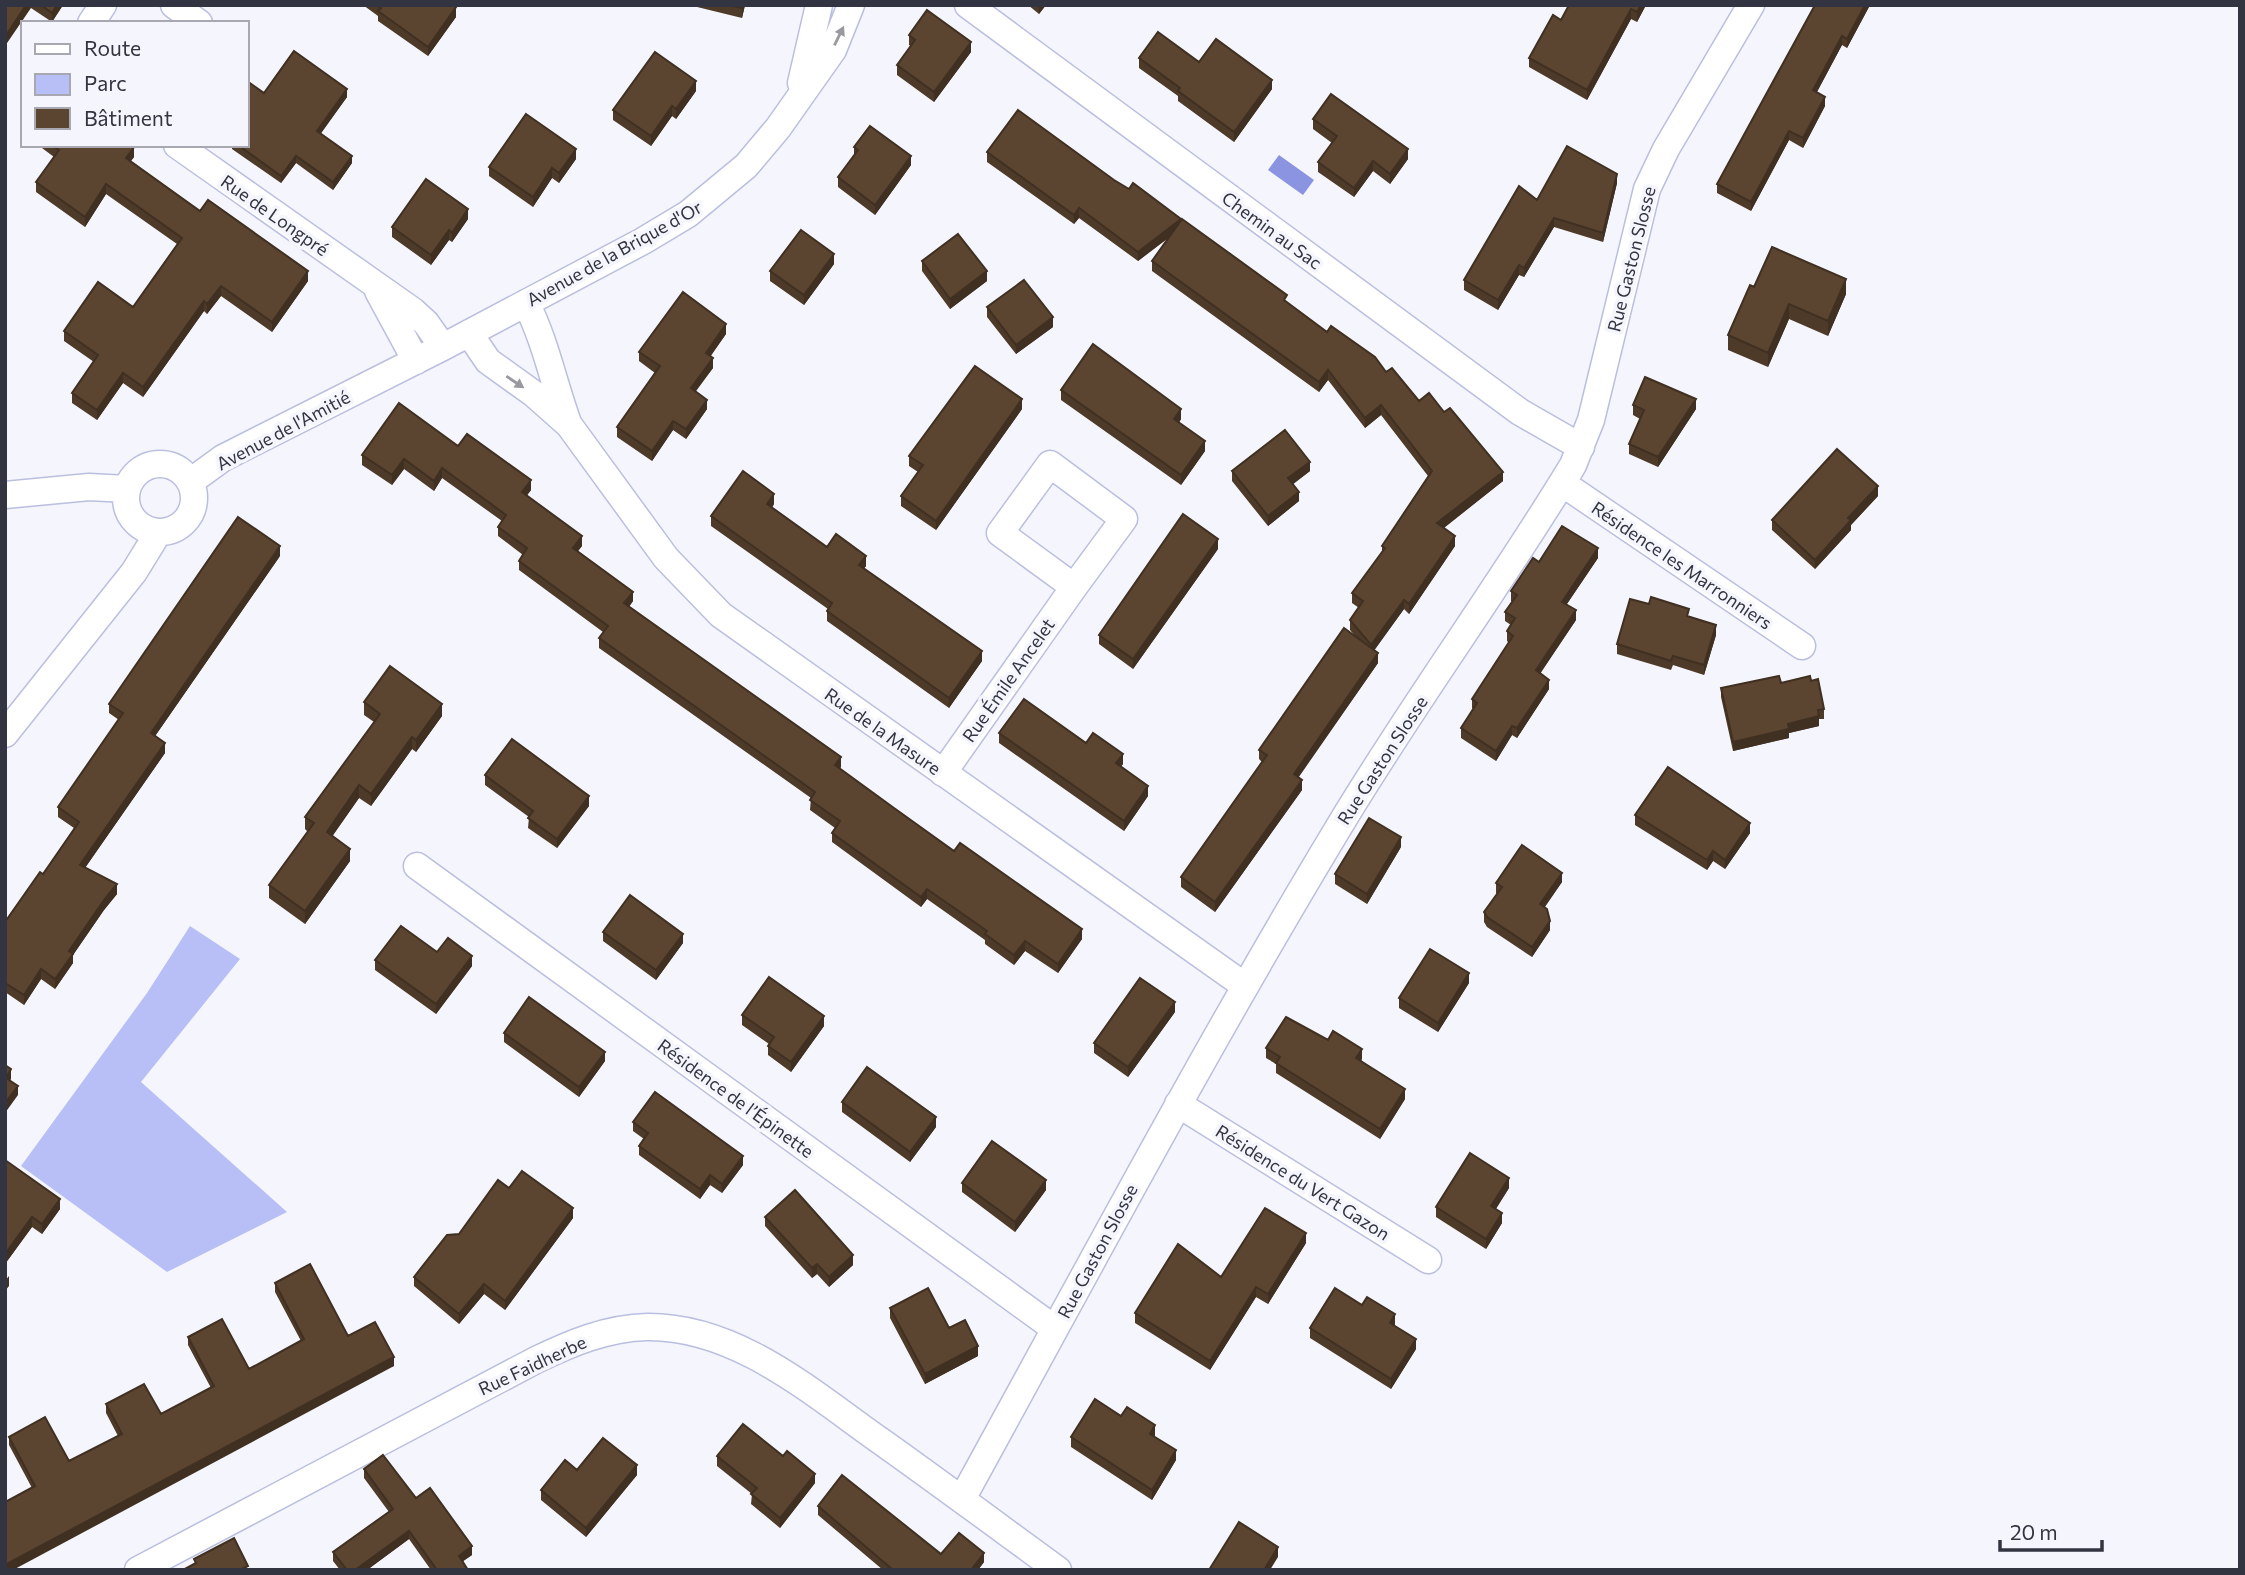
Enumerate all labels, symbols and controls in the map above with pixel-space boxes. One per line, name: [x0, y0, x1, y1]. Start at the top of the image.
legend: [21, 21, 248, 147]
one-way arrow: [834, 26, 845, 46]
text: Route: [84, 35, 141, 60]
text: Parc: [84, 70, 127, 95]
text: Bâtiment: [84, 105, 173, 130]
street label: Rue de Longpré: [217, 170, 333, 260]
street label: Rue Gaston Slosse: [1602, 184, 1660, 334]
street label: Chemin au Sac: [1218, 186, 1326, 274]
street label: Avenue de la Brique d'Or: [522, 196, 706, 310]
one-way arrow: [506, 375, 524, 389]
street label: Avenue de l'Amitié: [212, 385, 354, 475]
street label: Résidence les Marronniers: [1588, 496, 1776, 634]
street label: Rue Émile Ancelet: [957, 614, 1059, 746]
street label: Rue de la Masure: [821, 683, 945, 779]
street label: Rue Gaston Slosse: [1332, 692, 1432, 828]
street label: Résidence de l’Épinette: [654, 1034, 818, 1162]
street label: Résidence du Vert Gazon: [1212, 1119, 1394, 1245]
street label: Rue Gaston Slosse: [1052, 1180, 1142, 1322]
street label: Rue Faidherbe: [475, 1330, 589, 1400]
scale bar: [2000, 1508, 2102, 1552]
text: 20 m: [2010, 1519, 2058, 1544]

